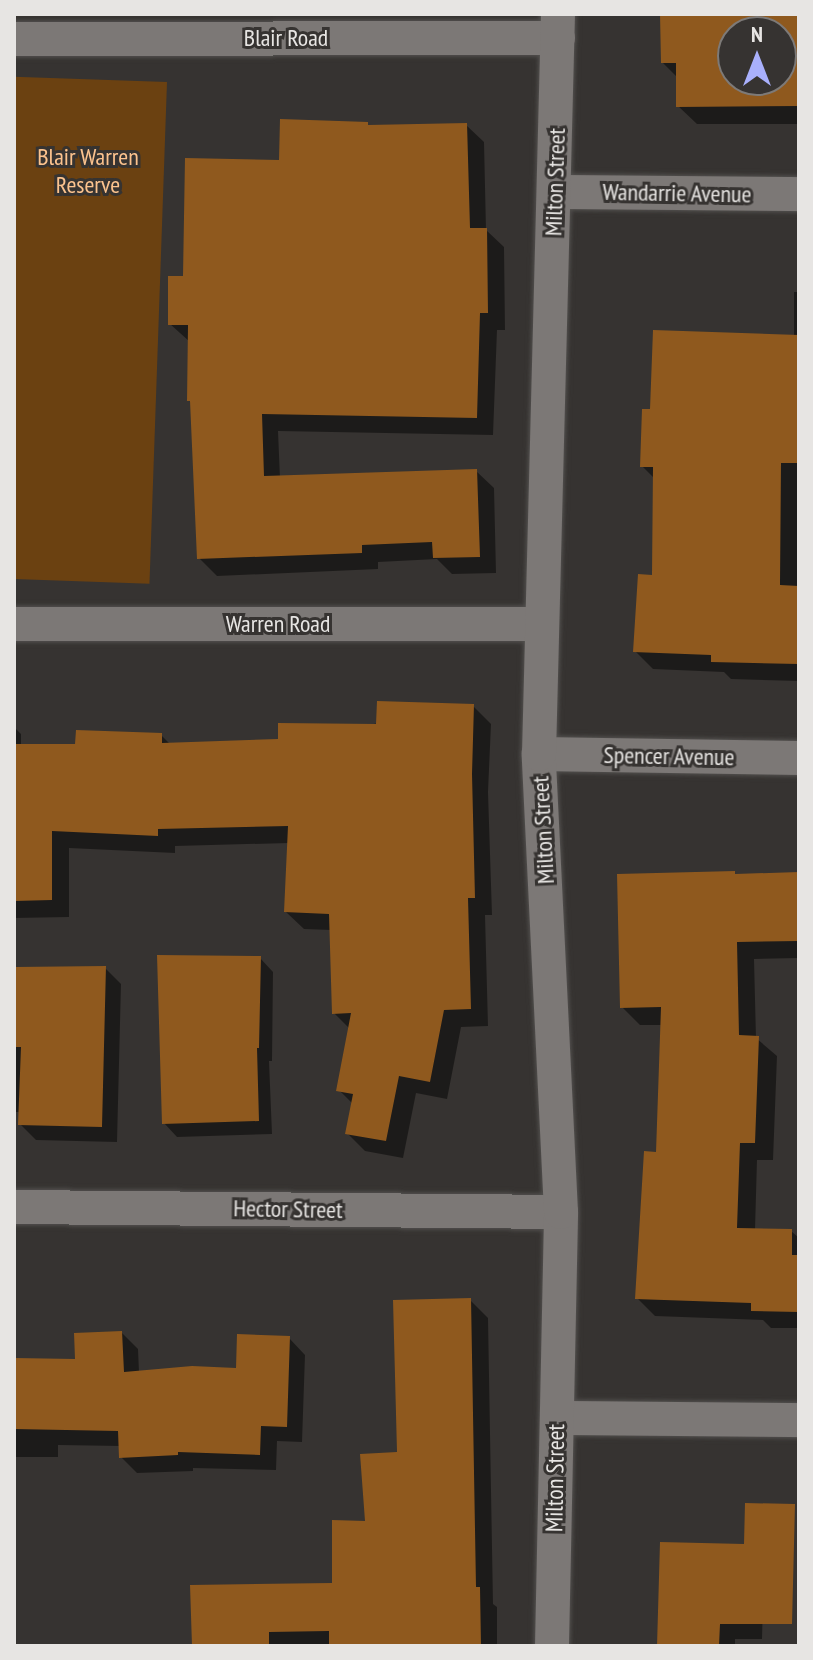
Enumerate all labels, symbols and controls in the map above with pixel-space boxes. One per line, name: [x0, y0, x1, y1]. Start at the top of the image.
north arrow: [717, 16, 797, 96]
text: N: [751, 20, 763, 48]
street label: Blair Road: [244, 24, 328, 52]
street label: Milton Street: [539, 127, 571, 237]
park label: Blair Warren Reserve: [37, 143, 139, 199]
street label: Wandarrie Avenue: [602, 177, 752, 209]
street label: Warren Road: [226, 610, 330, 638]
street label: Spencer Avenue: [603, 740, 735, 772]
street label: Milton Street: [526, 775, 560, 885]
street label: Hector Street: [233, 1194, 343, 1224]
street label: Milton Street: [540, 1424, 570, 1532]

